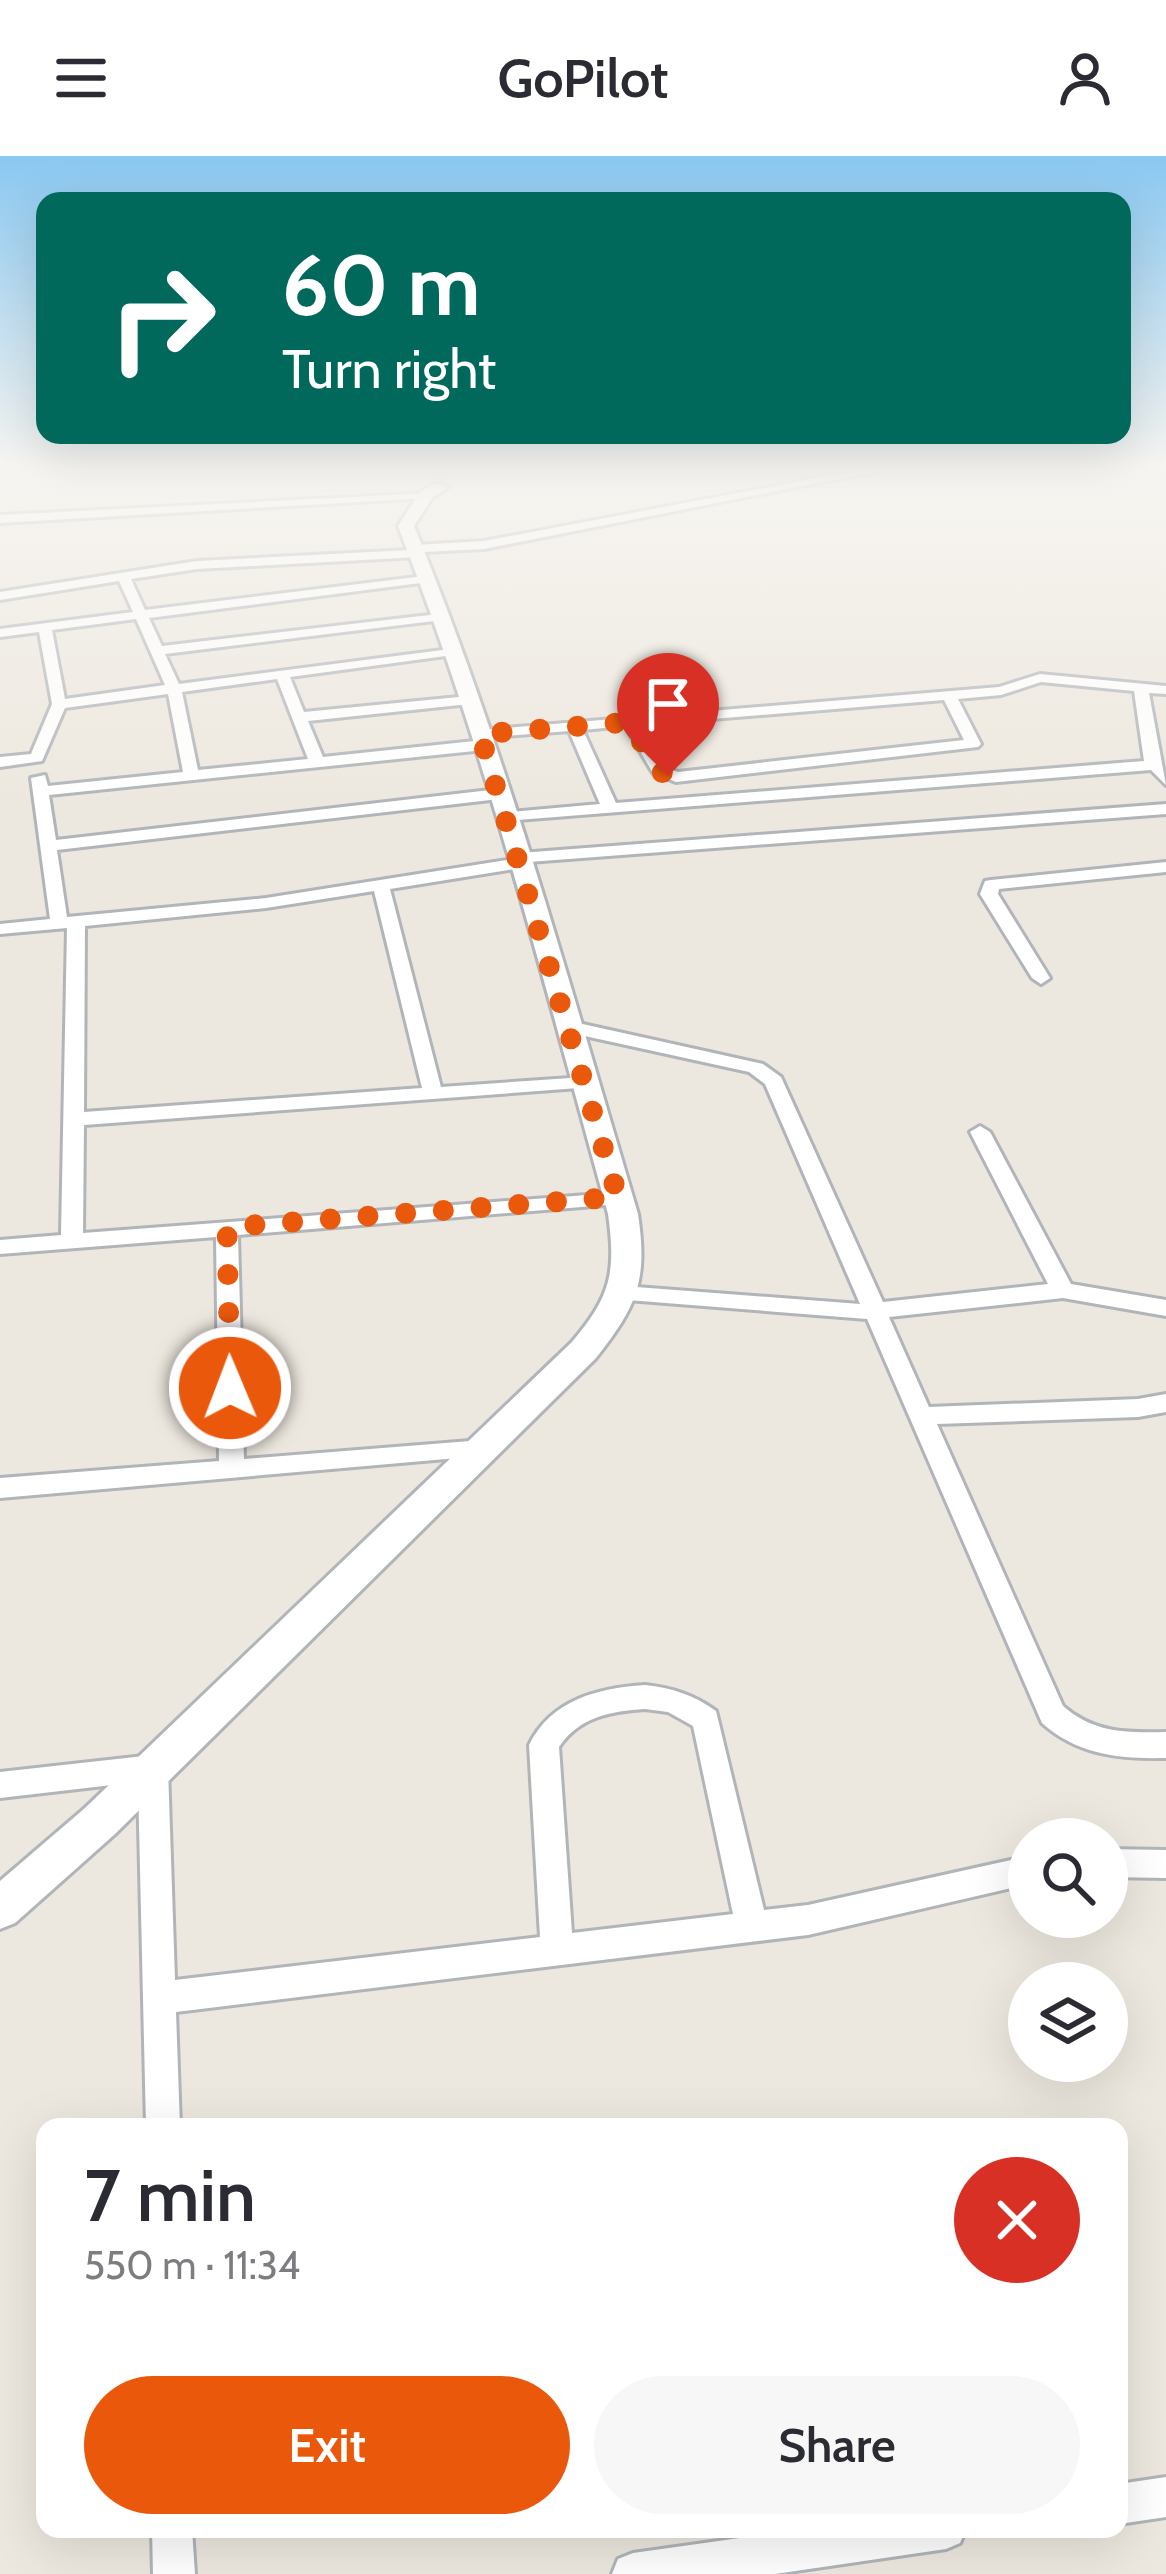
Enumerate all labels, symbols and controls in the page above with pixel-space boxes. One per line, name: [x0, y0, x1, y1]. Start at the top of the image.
icon: menu: [48, 45, 114, 111]
text: GoPilot: [498, 45, 668, 111]
icon: person: [1052, 45, 1118, 111]
text: 60 m: [282, 234, 480, 336]
icon: right: [84, 240, 240, 396]
text: Turn right: [282, 336, 496, 402]
pin: [617, 653, 719, 776]
icon: arrive: [635, 671, 701, 737]
position arrow: [167, 1325, 293, 1451]
map controls: [1008, 1818, 1128, 2082]
button: search: [1008, 1818, 1128, 1938]
button: layers: [1008, 1962, 1128, 2082]
text: 7 min: [84, 2152, 256, 2239]
button: close: [954, 2157, 1080, 2283]
text: 550 m · 11:34: [84, 2241, 300, 2289]
button: Exit: [84, 2376, 570, 2514]
button: Share: [594, 2376, 1080, 2514]

